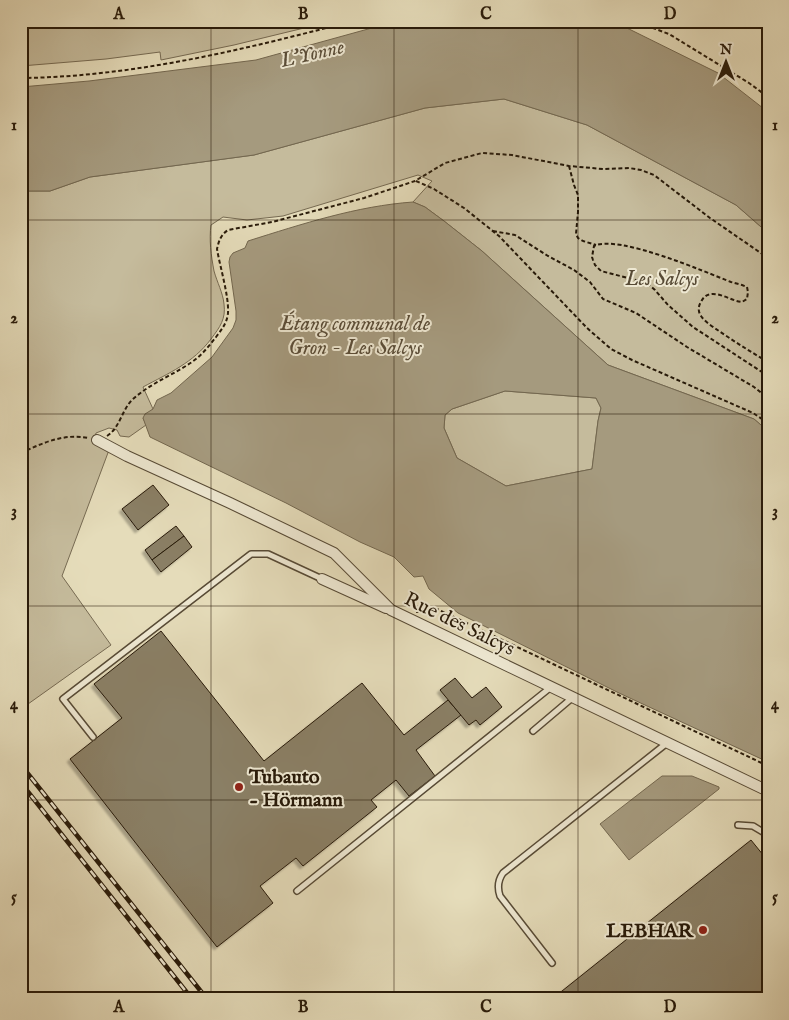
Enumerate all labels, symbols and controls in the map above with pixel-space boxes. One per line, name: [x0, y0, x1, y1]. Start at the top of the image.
text: A: [113, 5, 126, 25]
text: B: [298, 5, 309, 25]
text: C: [480, 5, 492, 25]
text: D: [664, 5, 677, 25]
water label: L'Yonne: [277, 34, 347, 75]
north arrow: [702, 38, 752, 88]
text: N: [719, 41, 732, 59]
text: 1: [11, 116, 17, 136]
text: 1: [772, 116, 778, 136]
park label: Les Salcys: [625, 267, 699, 292]
text: 2: [10, 309, 18, 329]
text: 2: [771, 309, 779, 329]
water label: Étang communal de Gron - Les Salcys: [279, 310, 430, 362]
text: 3: [11, 502, 17, 522]
text: 3: [772, 502, 778, 522]
street label: Rue des Salcys: [400, 587, 519, 662]
text: 4: [10, 695, 19, 715]
text: 4: [771, 695, 780, 715]
place label: Tubauto - Hörmann: [248, 765, 343, 813]
marker: Tubauto - Hörmann: [233, 781, 245, 793]
text: 5: [11, 888, 17, 908]
text: 5: [772, 888, 778, 908]
place label: LEBHAR: [606, 919, 695, 944]
marker: LEBHAR: [697, 924, 709, 936]
text: A: [113, 998, 126, 1018]
text: B: [298, 998, 309, 1018]
text: C: [480, 998, 492, 1018]
text: D: [664, 998, 677, 1018]

